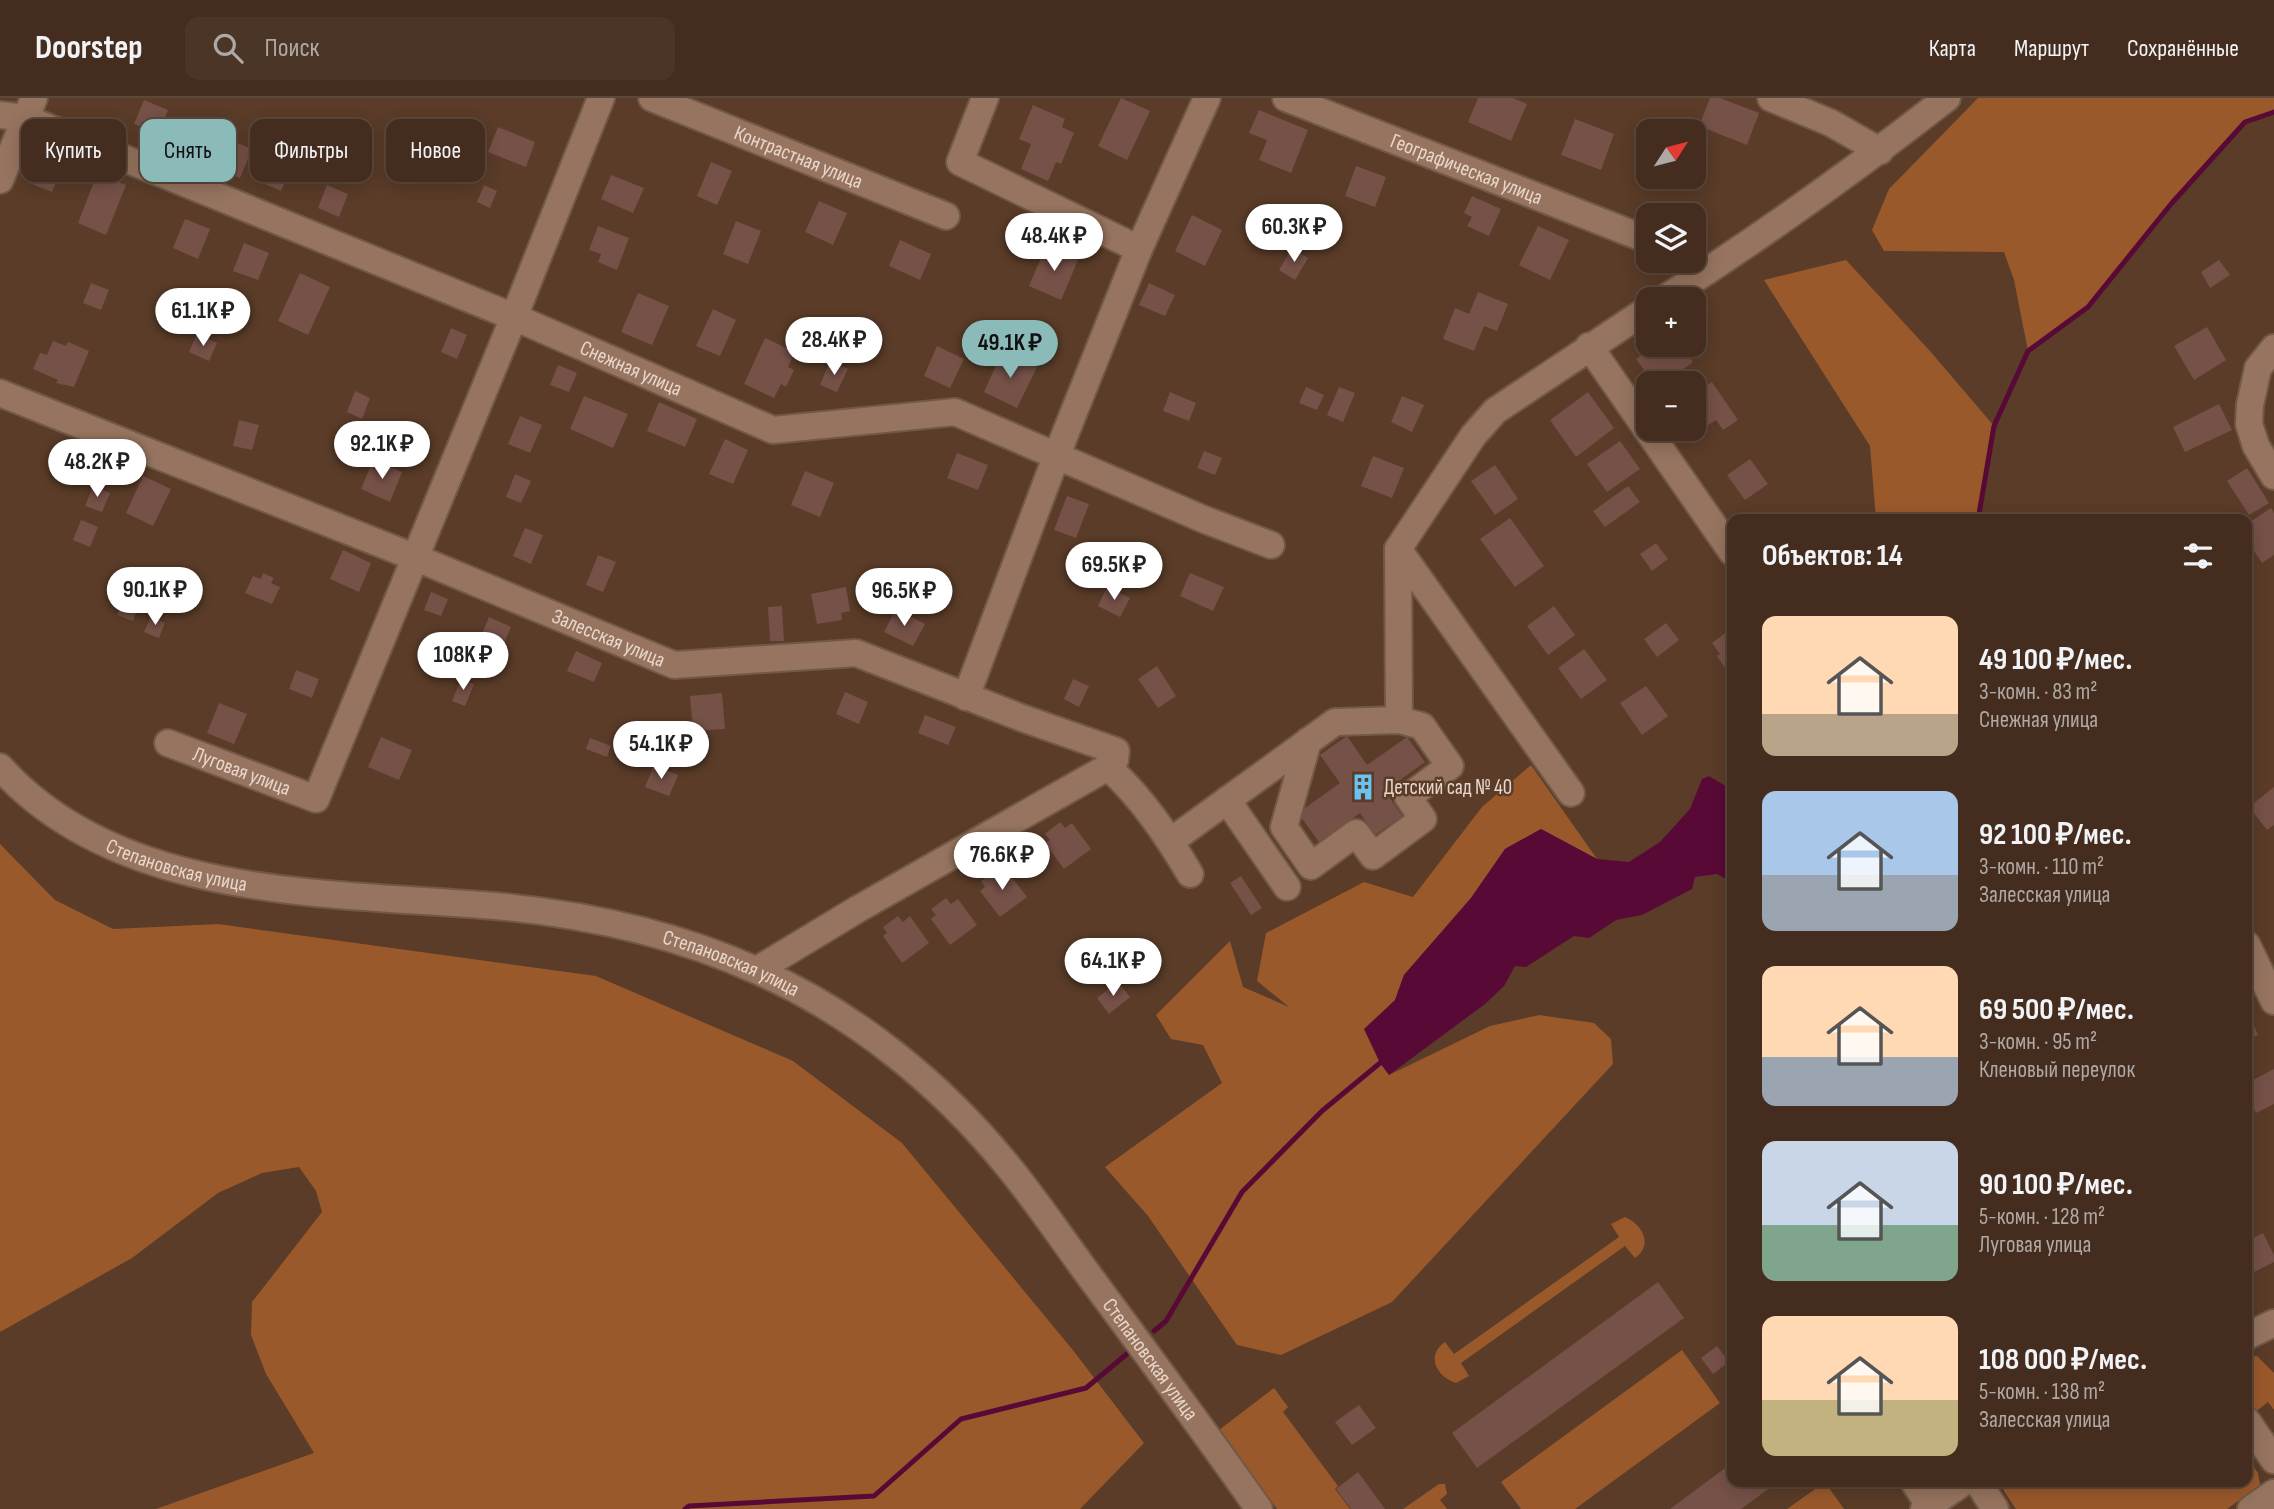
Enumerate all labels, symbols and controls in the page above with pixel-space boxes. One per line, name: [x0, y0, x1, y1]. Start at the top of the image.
search box: [185, 17, 675, 80]
text: Doorstep: [35, 28, 143, 68]
icon: search: [209, 29, 247, 67]
text: Поиск: [265, 33, 319, 64]
text: Карта: [1929, 34, 1976, 63]
text: Маршрут: [2014, 34, 2089, 63]
text: Сохранённые: [2127, 34, 2239, 63]
chip: Купить: [21, 119, 126, 182]
chip: Снять: [140, 119, 236, 182]
chip: Фильтры: [250, 119, 372, 182]
chip: Новое: [386, 119, 485, 182]
north arrow: [1636, 119, 1706, 189]
map controls: [1636, 119, 1706, 441]
street label: Контрастная улица: [731, 120, 867, 194]
street label: Географическая улица: [1387, 128, 1546, 210]
button: layers: [1636, 203, 1706, 273]
pin: 60.3K ₽: [1229, 204, 1359, 264]
text: 60.3K ₽: [1261, 213, 1327, 241]
pin: 48.4K ₽: [989, 214, 1119, 273]
text: 48.4K ₽: [1021, 222, 1087, 250]
button: +: [1636, 287, 1706, 357]
pin: 61.1K ₽: [138, 288, 268, 348]
text: 61.1K ₽: [171, 297, 235, 325]
pin: 28.4K ₽: [769, 317, 899, 377]
pin: 49.1K ₽: [945, 320, 1075, 380]
text: 28.4K ₽: [801, 326, 867, 354]
text: 49.1K ₽: [978, 329, 1042, 357]
street label: Снежная улица: [576, 335, 686, 401]
button: −: [1636, 371, 1706, 441]
pin: 92.1K ₽: [317, 422, 447, 481]
text: 92.1K ₽: [350, 430, 414, 458]
pin: 48.2K ₽: [32, 440, 162, 499]
text: 48.2K ₽: [64, 448, 130, 476]
icon: filters: [2179, 537, 2217, 575]
text: Объектов: 14: [1762, 538, 1903, 574]
pin: 69.5K ₽: [1049, 542, 1179, 602]
text: 69.5K ₽: [1082, 551, 1146, 579]
pin: 90.1K ₽: [90, 568, 220, 627]
pin: 96.5K ₽: [839, 568, 969, 628]
text: 90.1K ₽: [123, 576, 187, 604]
text: 96.5K ₽: [871, 577, 937, 605]
street label: Залесская улица: [548, 603, 669, 672]
pin: 108K ₽: [406, 632, 520, 692]
text: 108K ₽: [433, 641, 493, 669]
text: 49 100 ₽/мес.: [1979, 642, 2132, 678]
icon: home: [1818, 644, 1902, 728]
text: 3-комн. · 83 m²: [1979, 678, 2097, 706]
text: Снежная улица: [1979, 706, 2098, 734]
pin: 54.1K ₽: [596, 722, 726, 781]
text: 54.1K ₽: [629, 730, 693, 758]
street label: Луговая улица: [189, 741, 294, 801]
building icon: Детский сад № 40: [1348, 772, 1378, 802]
place label: Детский сад № 40: [1384, 775, 1512, 800]
text: 92 100 ₽/мес.: [1979, 817, 2132, 853]
icon: home: [1818, 819, 1902, 903]
pin: 76.6K ₽: [937, 832, 1067, 892]
street label: Степановская улица: [102, 833, 249, 897]
text: 76.6K ₽: [970, 841, 1034, 869]
text: 3-комн. · 110 m²: [1979, 853, 2104, 881]
text: Залесская улица: [1979, 881, 2110, 909]
street label: Степановская улица: [660, 924, 804, 1002]
pin: 64.1K ₽: [1048, 939, 1178, 998]
text: 64.1K ₽: [1081, 947, 1145, 975]
text: 69 500 ₽/мес.: [1979, 992, 2134, 1028]
icon: home: [1818, 994, 1902, 1078]
text: 3-комн. · 95 m²: [1979, 1028, 2097, 1056]
text: Кленовый переулок: [1979, 1056, 2135, 1084]
text: 90 100 ₽/мес.: [1979, 1167, 2133, 1203]
icon: home: [1818, 1169, 1902, 1253]
text: 5-комн. · 128 m²: [1979, 1203, 2105, 1231]
text: Луговая улица: [1979, 1231, 2091, 1259]
street label: Степановская улица: [1097, 1293, 1204, 1425]
text: 108 000 ₽/мес.: [1979, 1342, 2147, 1378]
icon: home: [1818, 1344, 1902, 1428]
text: 5-комн. · 138 m²: [1979, 1378, 2105, 1406]
text: Залесская улица: [1979, 1406, 2110, 1434]

